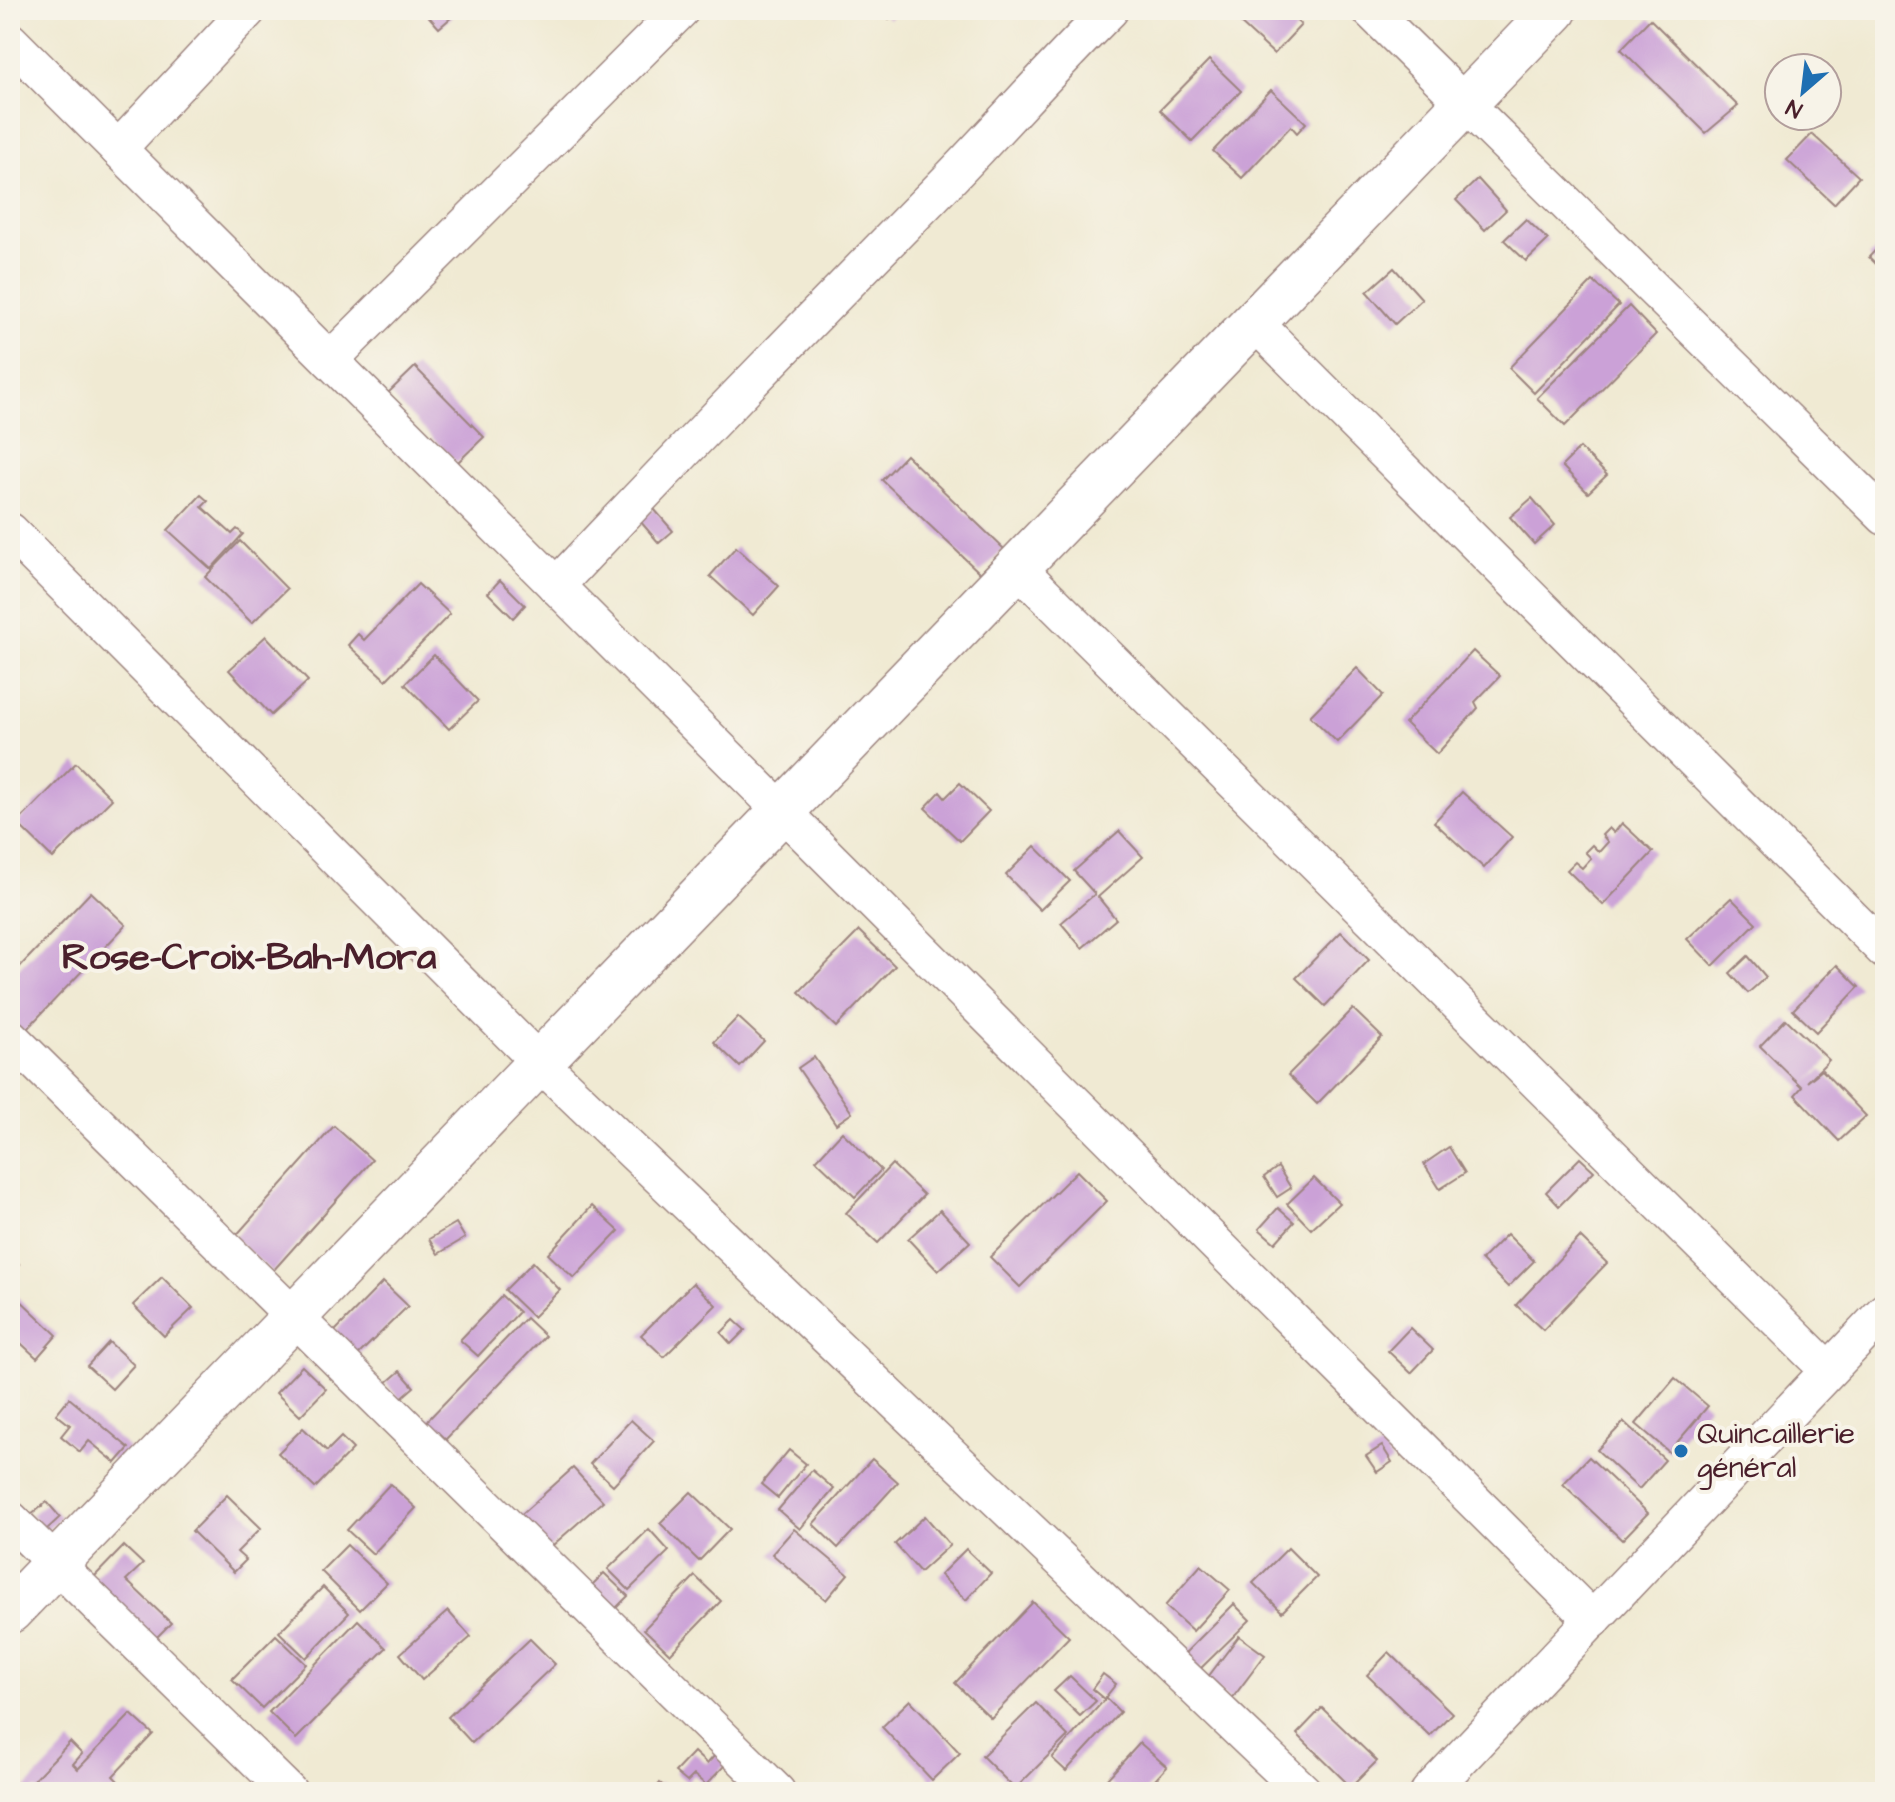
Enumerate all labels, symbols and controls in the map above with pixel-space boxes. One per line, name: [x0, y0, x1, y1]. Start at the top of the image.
north arrow: [1763, 52, 1843, 132]
text: N: [1781, 91, 1808, 125]
district label: Rose-Croix-Bah-Mora: [62, 932, 437, 984]
place label: Quincaillerie général: [1697, 1413, 1855, 1490]
marker: Quincaillerie général: [1672, 1442, 1690, 1460]

